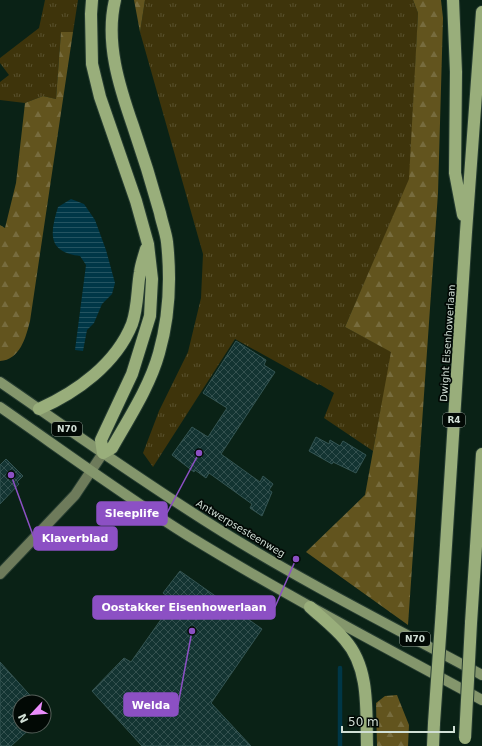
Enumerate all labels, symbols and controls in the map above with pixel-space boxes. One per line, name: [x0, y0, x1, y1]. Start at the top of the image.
street label: Dwight Eisenhowerlaan: [438, 284, 457, 402]
road number: R4: [443, 413, 465, 427]
road number: N70: [52, 422, 82, 436]
street label: Antwerpsesteenweg: [194, 498, 287, 559]
callout: Sleeplife: [97, 502, 167, 525]
text: Sleeplife: [105, 507, 159, 520]
callout: Klaverblad: [34, 527, 117, 550]
text: Klaverblad: [42, 532, 108, 545]
callout: Oostakker Eisenhowerlaan: [93, 596, 275, 619]
text: Oostakker Eisenhowerlaan: [101, 601, 267, 614]
road number: N70: [400, 632, 430, 646]
callout: Welda: [124, 693, 178, 716]
north arrow: [12, 694, 52, 734]
text: Welda: [132, 699, 170, 712]
scale bar: [342, 708, 454, 734]
text: N: [16, 711, 31, 725]
text: 50 m: [348, 715, 379, 729]

